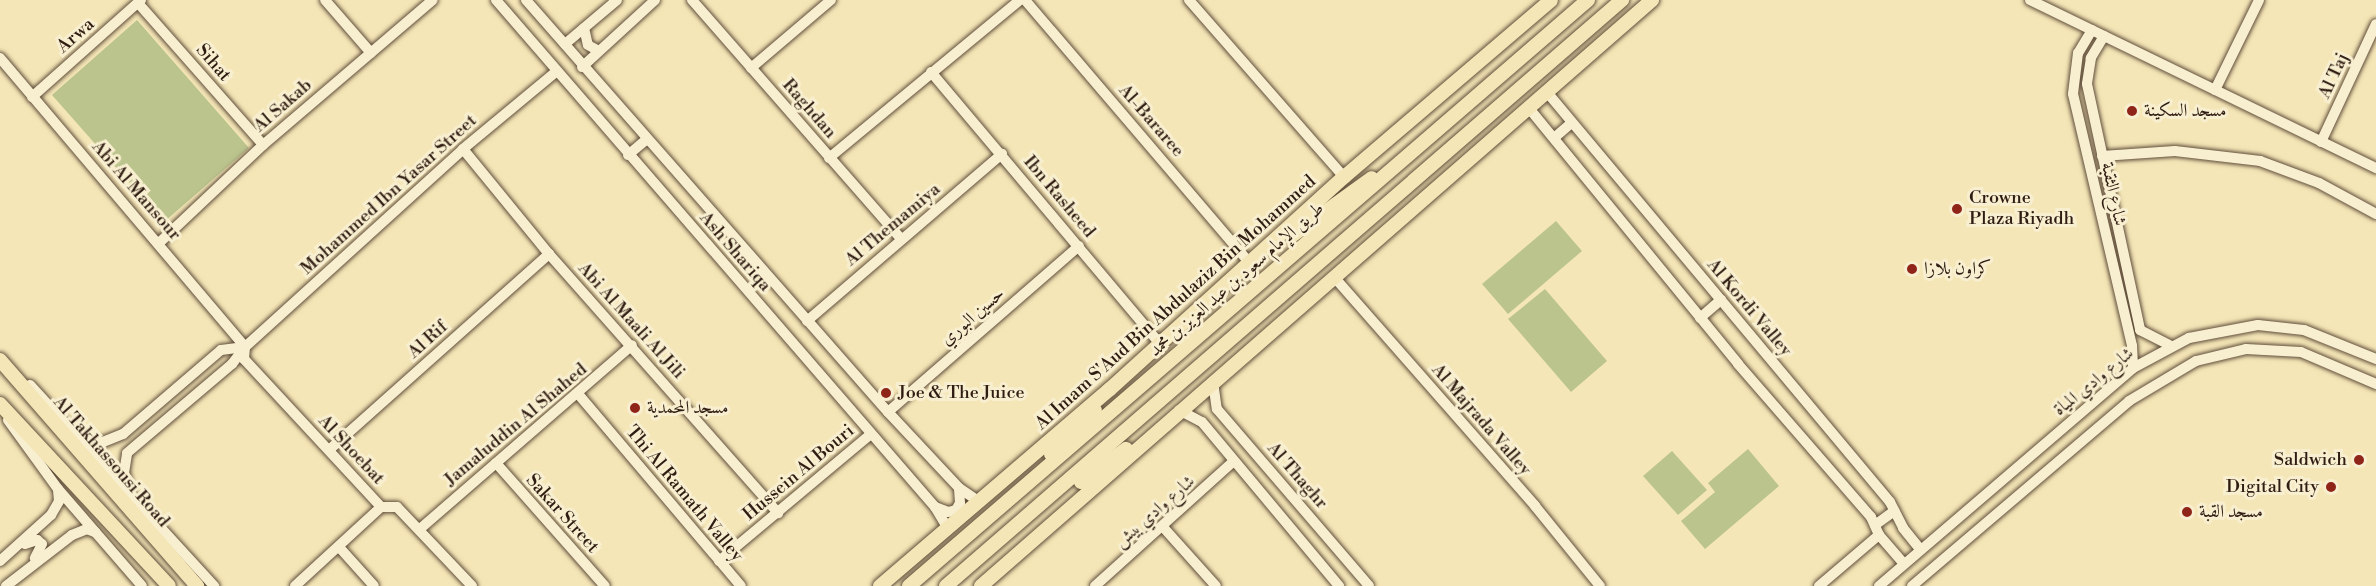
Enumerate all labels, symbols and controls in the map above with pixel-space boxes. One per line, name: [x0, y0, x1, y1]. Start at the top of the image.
street label: Arwa: [53, 14, 99, 58]
street label: Sihat: [191, 40, 235, 86]
street label: Al Taj: [2314, 50, 2354, 102]
street label: Al Sakab: [249, 75, 317, 137]
street label: Raghdan: [777, 75, 841, 143]
street label: Al-Bararee: [1114, 80, 1188, 162]
place label: مسجد السكينة: [2144, 100, 2226, 122]
marker: مسجد السكينة: [2125, 104, 2139, 118]
street label: Mohammed Ibn Yasar Street: [297, 110, 481, 280]
street label: Abi Al Mansour: [87, 137, 185, 245]
street label: Ibn Rasheed: [1018, 152, 1100, 242]
street label: شارع الثقبة: [2096, 160, 2130, 228]
street label: Al Imam S'Aud Bin Abdulaziz Bin Mohammed: [1031, 171, 1321, 435]
street label: Al Themamiya: [841, 179, 945, 271]
place label: Crowne Plaza Riyadh: [1969, 188, 2074, 230]
street label: طريق الإمام سعود بن عبد العزيز بن محمد: [1145, 198, 1329, 362]
marker: Crowne Plaza Riyadh: [1950, 202, 1964, 216]
street label: Ash Shariqa: [695, 208, 775, 296]
street label: Al Kordi Valley: [1702, 255, 1796, 361]
street label: Abi Al Maali Al Jili: [573, 258, 689, 384]
place label: كراون بلازا: [1924, 258, 1991, 280]
marker: كراون بلازا: [1905, 262, 1919, 276]
street label: حسين البوري: [936, 283, 1010, 351]
street label: Al Rif: [404, 316, 452, 364]
street label: شارع وادي المياة: [2049, 343, 2139, 421]
street label: Jamaluddin Al Shahed: [440, 359, 592, 491]
street label: Al Majrada Valley: [1427, 360, 1535, 480]
place label: Joe & The Juice: [898, 382, 1025, 404]
marker: Joe & The Juice: [879, 386, 893, 400]
street label: Al Takhassousi Road: [48, 392, 174, 532]
place label: مسجد المحمدية: [647, 397, 728, 419]
marker: مسجد المحمدية: [628, 401, 642, 415]
street label: Al Shoebat: [313, 411, 389, 489]
street label: Hussein Al Bouri: [739, 420, 859, 526]
street label: Thi Al Ramath Valley: [621, 422, 747, 566]
street label: Al Thaghr: [1262, 438, 1332, 514]
place label: Saldwich: [2274, 449, 2347, 471]
marker: Saldwich: [2352, 453, 2366, 467]
street label: Sakar Street: [521, 470, 603, 558]
street label: شارع وادي بيش: [1110, 471, 1200, 553]
place label: Digital City: [2226, 476, 2319, 498]
marker: Digital City: [2324, 480, 2338, 494]
place label: مسجد القبة: [2199, 501, 2263, 523]
marker: مسجد القبة: [2180, 505, 2194, 519]

